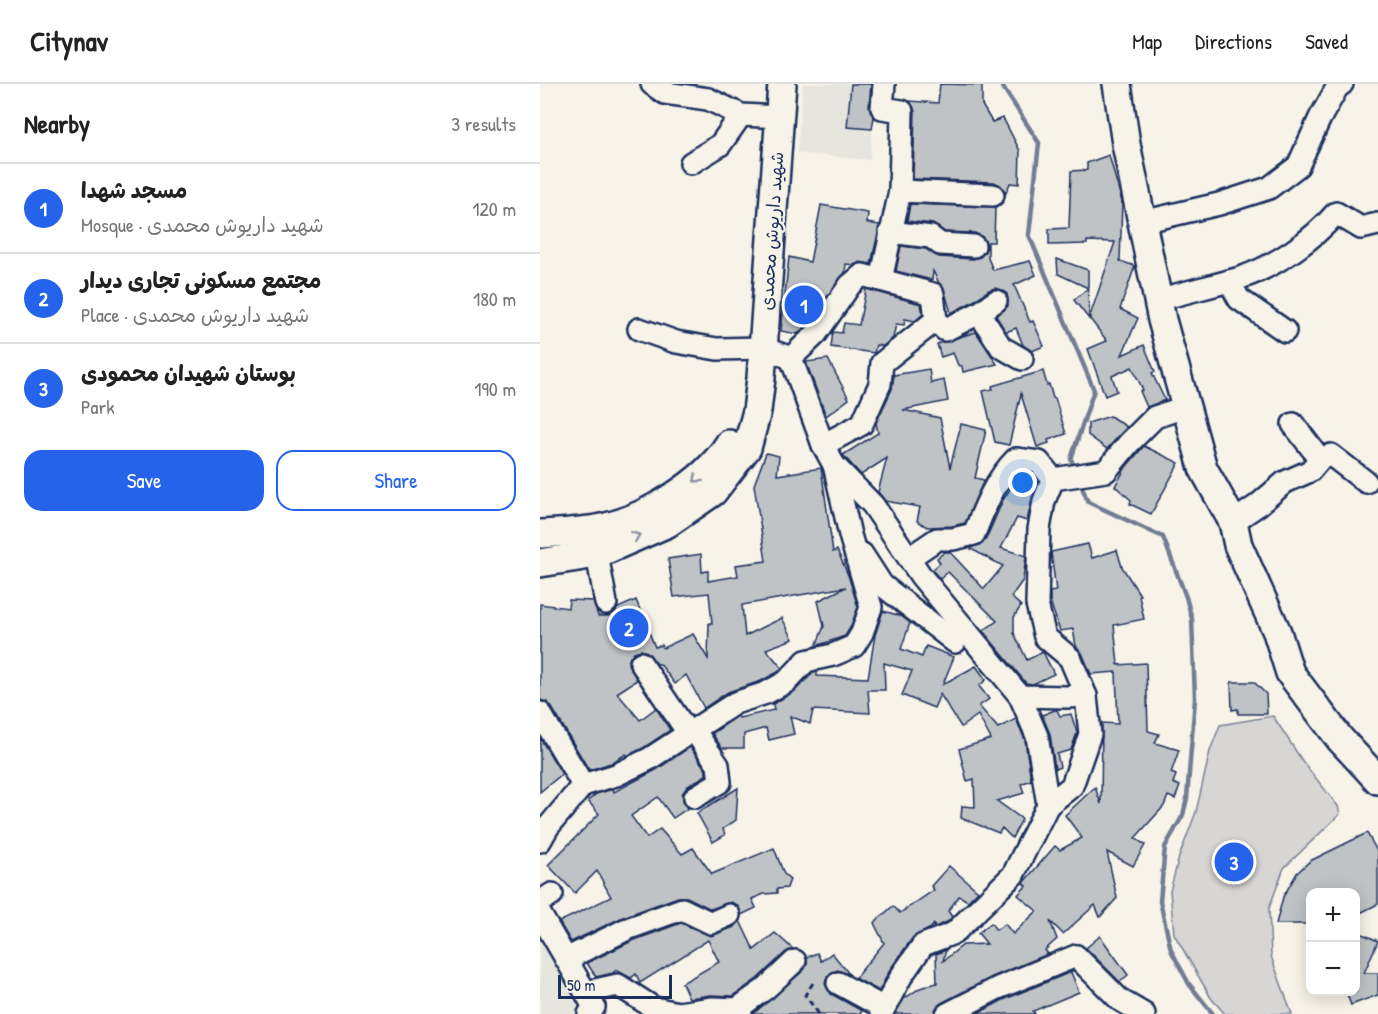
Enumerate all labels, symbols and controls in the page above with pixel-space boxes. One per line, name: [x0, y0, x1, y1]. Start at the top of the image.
text: Citynav: [30, 22, 108, 60]
text: Map: [1132, 27, 1162, 56]
text: Directions: [1195, 27, 1272, 56]
text: Saved: [1305, 27, 1348, 56]
text: Nearby: [24, 106, 90, 141]
text: 3 results: [451, 110, 516, 137]
street label: شهید داریوش محمدی: [753, 151, 790, 311]
text: مسجد شهدا: [81, 175, 187, 205]
text: 1: [40, 195, 47, 222]
text: 120 m: [472, 195, 516, 222]
text: Mosque · شهید داریوش محمدی: [81, 211, 324, 238]
text: مجتمع مسکونی تجاری دیدار: [81, 265, 321, 295]
pin: 1: [784, 282, 824, 328]
text: 2: [39, 285, 48, 312]
text: 180 m: [473, 285, 516, 312]
text: Place · شهید داریوش محمدی: [81, 301, 309, 328]
text: بوستان شهیدان محمودی: [81, 358, 296, 388]
text: 3: [39, 375, 48, 402]
text: 190 m: [474, 375, 516, 402]
text: Park: [81, 393, 114, 420]
button: Save: [24, 450, 264, 511]
button: Share: [276, 450, 516, 511]
your location: [1008, 468, 1037, 497]
one-way arrow: [693, 472, 703, 483]
one-way arrow: [630, 531, 641, 543]
pin: 2: [610, 606, 649, 650]
pin: 3: [1214, 840, 1254, 884]
map controls: [1306, 888, 1360, 996]
button: +: [1306, 888, 1360, 942]
button: −: [1306, 942, 1360, 996]
scale bar: [558, 972, 672, 1000]
text: 50 m: [567, 974, 596, 996]

